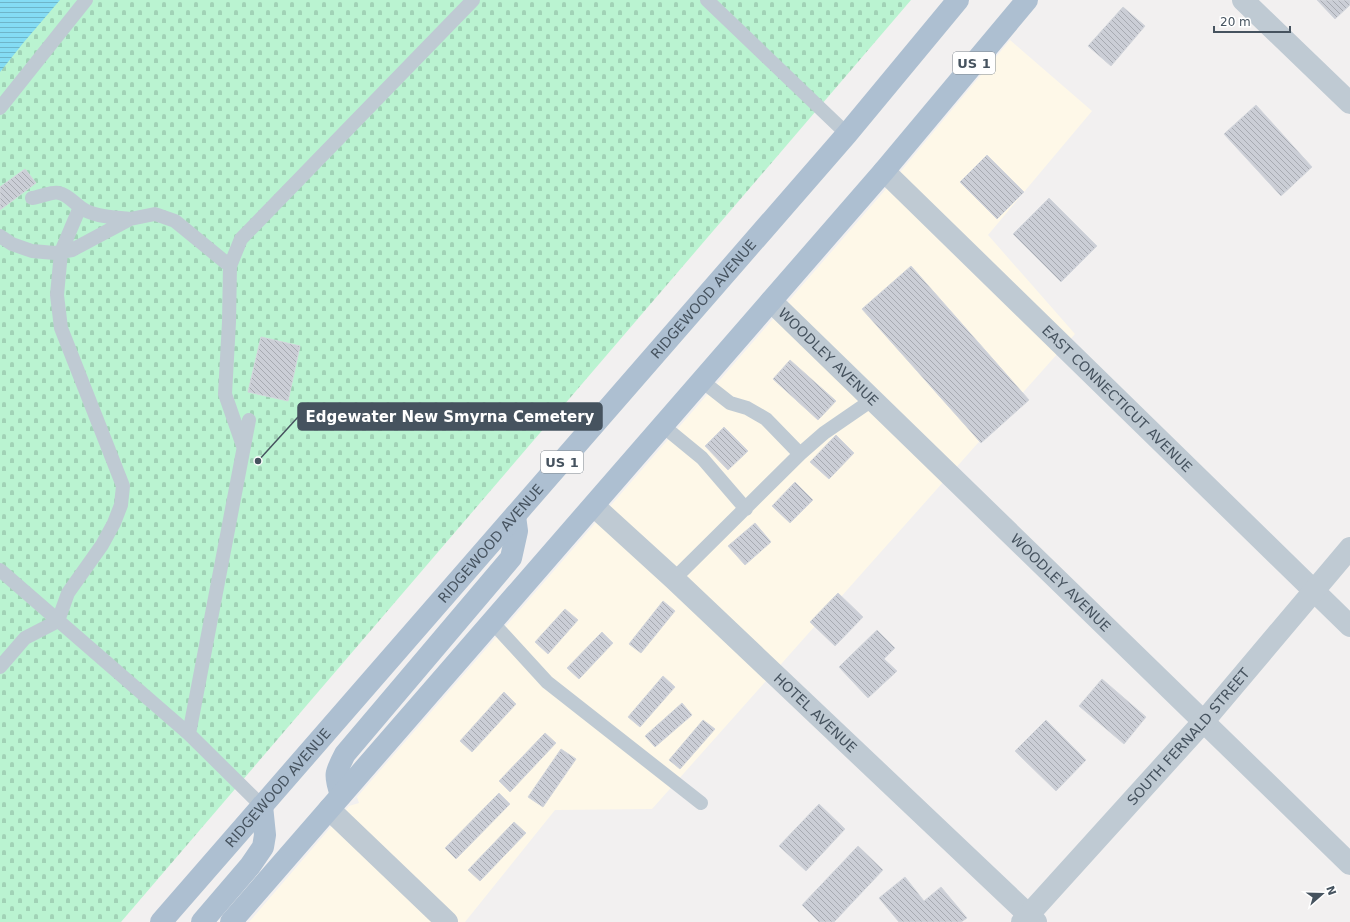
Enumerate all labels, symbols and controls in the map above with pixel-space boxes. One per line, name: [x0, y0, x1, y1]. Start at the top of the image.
scale bar: [1214, 8, 1290, 34]
text: 20 m: [1220, 15, 1251, 29]
road number: US 1: [953, 52, 995, 74]
street label: RIDGEWOOD AVENUE: [647, 236, 759, 362]
street label: WOODLEY AVENUE: [775, 305, 882, 409]
street label: EAST CONNECTICUT AVENUE: [1039, 322, 1196, 475]
callout: Edgewater New Smyrna Cemetery: [298, 403, 602, 430]
text: Edgewater New Smyrna Cemetery: [306, 408, 595, 426]
road number: US 1: [541, 451, 583, 473]
street label: RIDGEWOOD AVENUE: [435, 481, 547, 606]
street label: WOODLEY AVENUE: [1007, 531, 1114, 635]
street label: SOUTH FERNALD STREET: [1124, 665, 1253, 808]
street label: HOTEL AVENUE: [771, 670, 860, 756]
street label: RIDGEWOOD AVENUE: [222, 725, 334, 850]
north arrow: [1302, 874, 1342, 914]
text: N: [1323, 884, 1339, 897]

